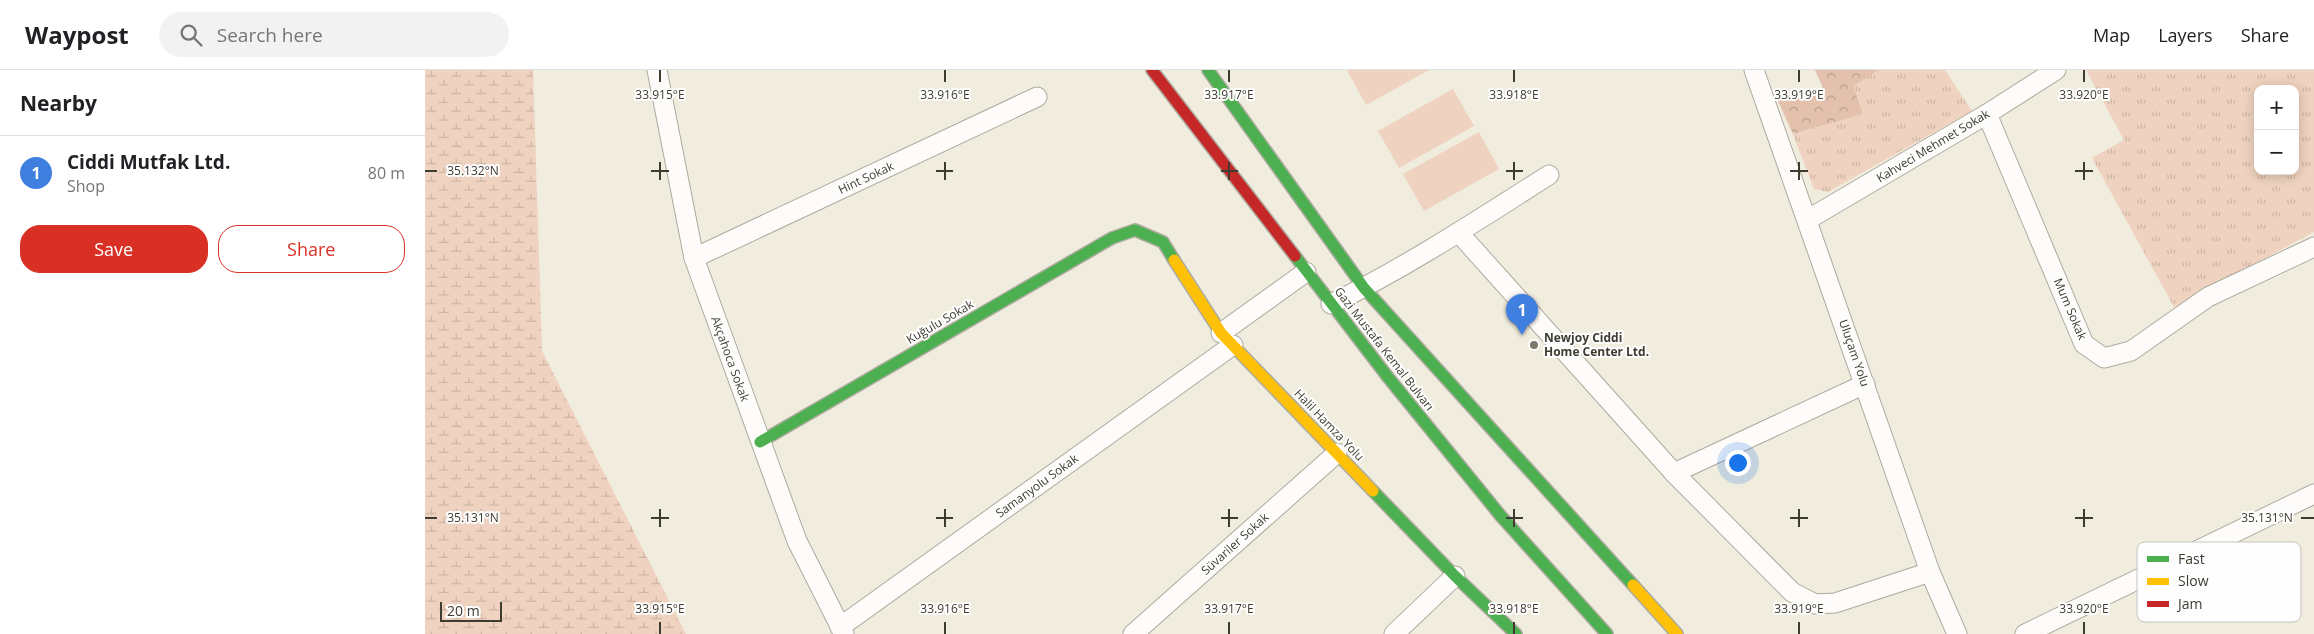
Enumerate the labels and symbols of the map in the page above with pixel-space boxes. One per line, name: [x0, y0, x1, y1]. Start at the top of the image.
text: 33.915°E: [635, 86, 685, 103]
text: 33.916°E: [920, 86, 970, 103]
text: 33.917°E: [1204, 86, 1254, 103]
text: 33.918°E: [1489, 86, 1539, 103]
text: 33.919°E: [1774, 86, 1824, 103]
text: 33.920°E: [2059, 86, 2109, 103]
street label: Kahveci Mehmet Sokak: [1873, 105, 1993, 186]
street label: Hint Sokak: [835, 157, 897, 198]
text: 35.132°N: [447, 162, 499, 179]
street label: Mum Sokak: [2050, 275, 2091, 343]
street label: Gazi Mustafa Kemal Bulvarı: [1331, 283, 1438, 414]
pin: 1: [1506, 294, 1538, 335]
street label: Kuğulu Sokak: [903, 295, 977, 348]
street label: Akçahoca Sokak: [707, 314, 754, 404]
street label: Uluçam Yolu: [1835, 317, 1874, 389]
place label: Newjoy Ciddi Home Center Ltd.: [1544, 329, 1649, 360]
marker: Newjoy Ciddi Home Center Ltd.: [1528, 339, 1540, 351]
street label: Halil Hamza Yolu: [1291, 385, 1368, 464]
street label: Samanyolu Sokak: [992, 449, 1082, 521]
your location: [1725, 450, 1751, 476]
street label: Süvariler Sokak: [1197, 508, 1273, 579]
text: 35.131°N: [447, 509, 499, 526]
text: 35.131°N: [2241, 509, 2293, 526]
legend: [2137, 542, 2301, 622]
text: Fast: [2178, 549, 2205, 568]
text: Slow: [2178, 571, 2209, 590]
text: Jam: [2176, 594, 2203, 613]
scale bar: [440, 599, 503, 622]
text: 33.915°E: [635, 600, 685, 617]
text: 33.916°E: [920, 600, 970, 617]
text: 33.917°E: [1204, 600, 1254, 617]
text: 33.918°E: [1489, 600, 1539, 617]
text: 33.919°E: [1774, 600, 1824, 617]
text: 33.920°E: [2059, 600, 2109, 617]

